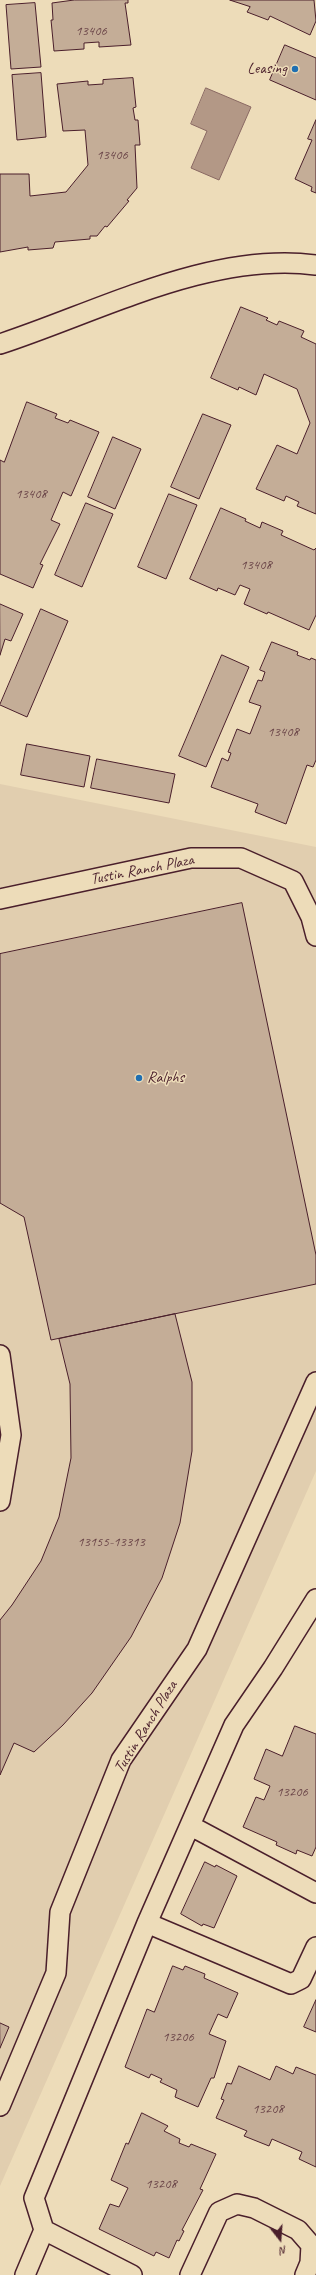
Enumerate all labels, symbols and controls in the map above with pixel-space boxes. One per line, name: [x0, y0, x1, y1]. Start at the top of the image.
house number: 13406: [75, 23, 107, 39]
place label: Leasing: [247, 59, 287, 79]
marker: Leasing: [290, 64, 300, 74]
house number: 13406: [96, 147, 128, 163]
house number: 13408: [15, 486, 47, 502]
house number: 13408: [240, 557, 272, 573]
house number: 13408: [267, 724, 299, 740]
street label: Tustin Ranch Plaza: [89, 851, 195, 889]
place label: Ralphs: [147, 1068, 184, 1088]
marker: Ralphs: [134, 1073, 144, 1083]
house number: 13155-13313: [77, 1534, 145, 1550]
street label: Tustin Ranch Plaza: [110, 1678, 182, 1776]
house number: 13206: [276, 1784, 308, 1800]
house number: 13206: [162, 2029, 194, 2045]
house number: 13208: [252, 2101, 284, 2117]
house number: 13208: [145, 2176, 177, 2192]
north arrow: [260, 2219, 300, 2259]
text: N: [278, 2243, 289, 2258]

